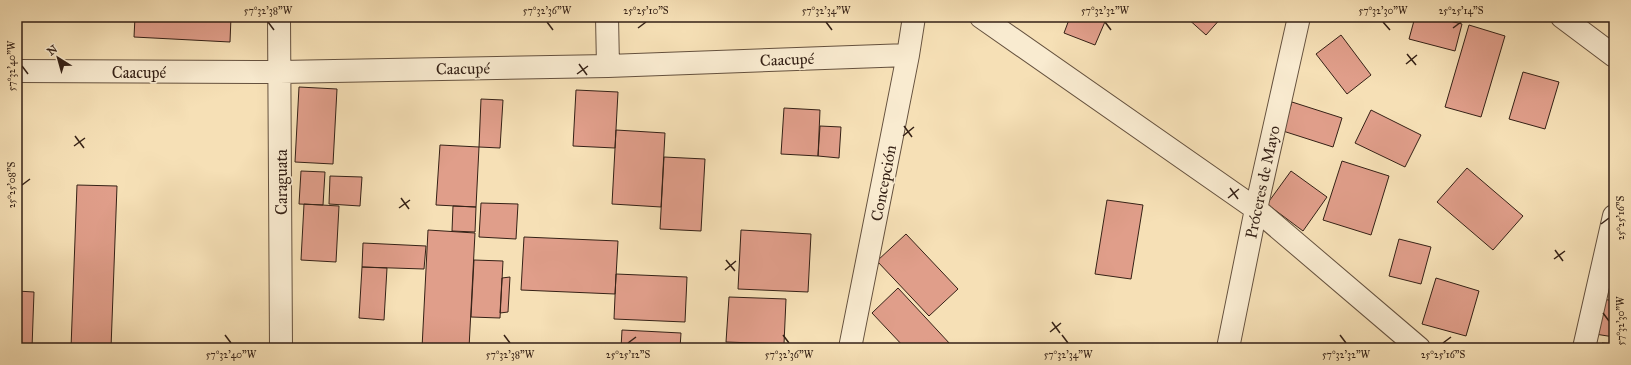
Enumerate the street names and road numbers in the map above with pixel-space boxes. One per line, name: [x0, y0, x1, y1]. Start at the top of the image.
street label: Caacupé: [760, 49, 815, 70]
street label: Caacupé: [436, 59, 491, 78]
street label: Caacupé: [112, 63, 167, 82]
street label: Próceres de Mayo: [1241, 124, 1284, 240]
street label: Concepción: [867, 143, 900, 223]
street label: Caraguata: [272, 149, 292, 215]

